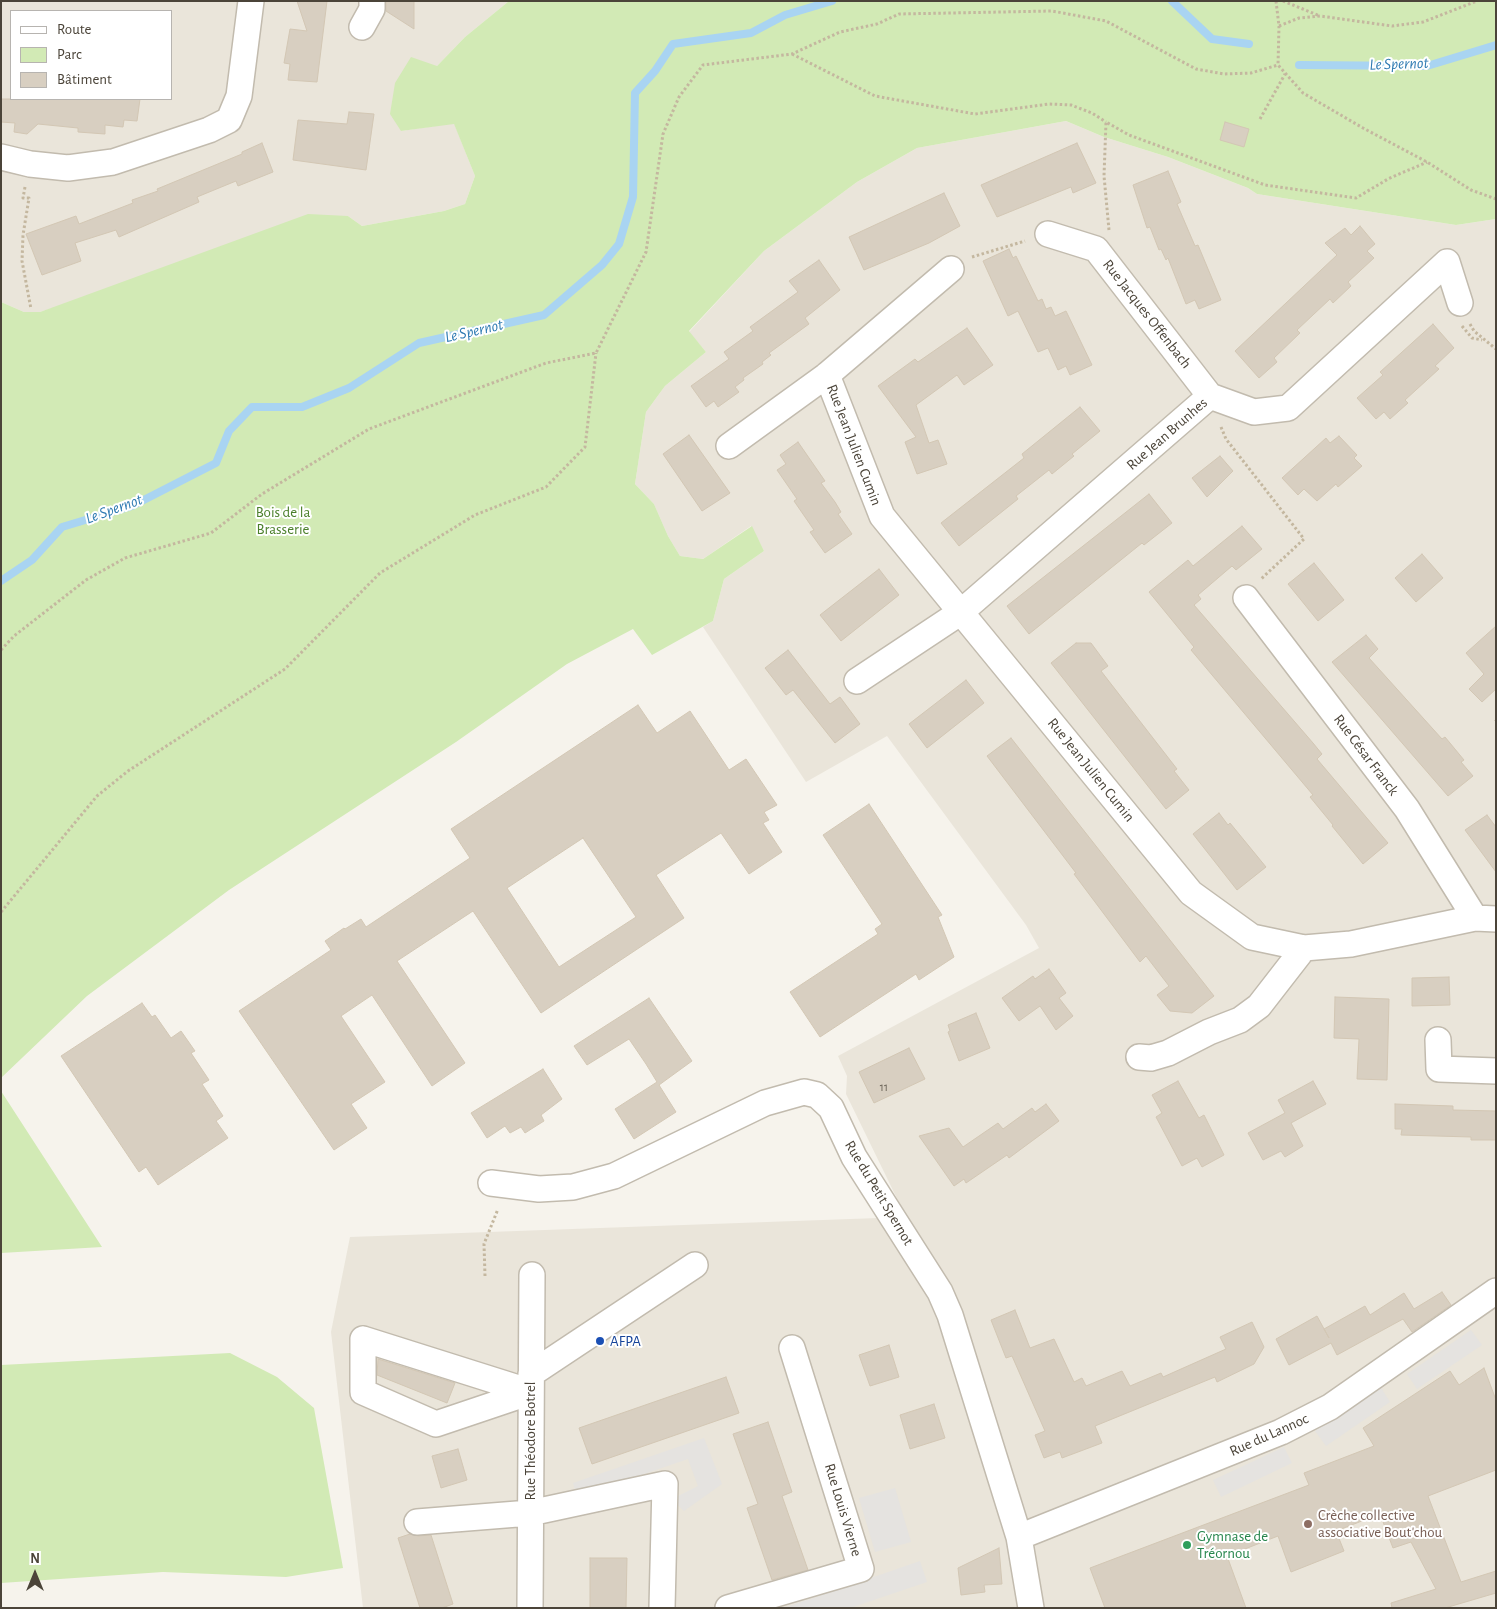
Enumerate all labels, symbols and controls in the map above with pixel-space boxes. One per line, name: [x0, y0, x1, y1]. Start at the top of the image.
legend: [10, 10, 172, 100]
text: Route: [57, 22, 91, 37]
text: Parc: [57, 47, 82, 62]
water label: Le Spernot: [1369, 53, 1429, 75]
text: Bâtiment: [57, 72, 112, 87]
street label: Rue Jacques Offenbach: [1099, 256, 1195, 372]
water label: Le Spernot: [443, 315, 505, 347]
street label: Rue Jean Julien Cumin: [823, 382, 885, 508]
street label: Rue Jean Brunhes: [1123, 394, 1211, 474]
water label: Le Spernot: [83, 490, 145, 528]
park label: Bois de la Brasserie: [256, 503, 310, 538]
street label: Rue César Franck: [1330, 711, 1402, 799]
street label: Rue Jean Julien Cumin: [1044, 714, 1138, 826]
house number: 11: [880, 1080, 888, 1094]
street label: Rue du Petit Spernot: [841, 1137, 917, 1249]
place label: AFPA: [610, 1332, 641, 1350]
marker: AFPA: [594, 1335, 606, 1347]
street label: Rue Théodore Botrel: [521, 1381, 539, 1501]
street label: Rue du Lannoc: [1227, 1410, 1311, 1460]
street label: Rue Louis Vierne: [820, 1461, 866, 1559]
place label: Crèche collective associative Bout'chou: [1318, 1506, 1442, 1541]
marker: Crèche collective associative Bout'chou: [1302, 1518, 1314, 1530]
place label: Gymnase de Tréornou: [1197, 1527, 1268, 1562]
marker: Gymnase de Tréornou: [1181, 1539, 1193, 1551]
north arrow: [10, 1549, 60, 1599]
text: N: [30, 1552, 40, 1566]

